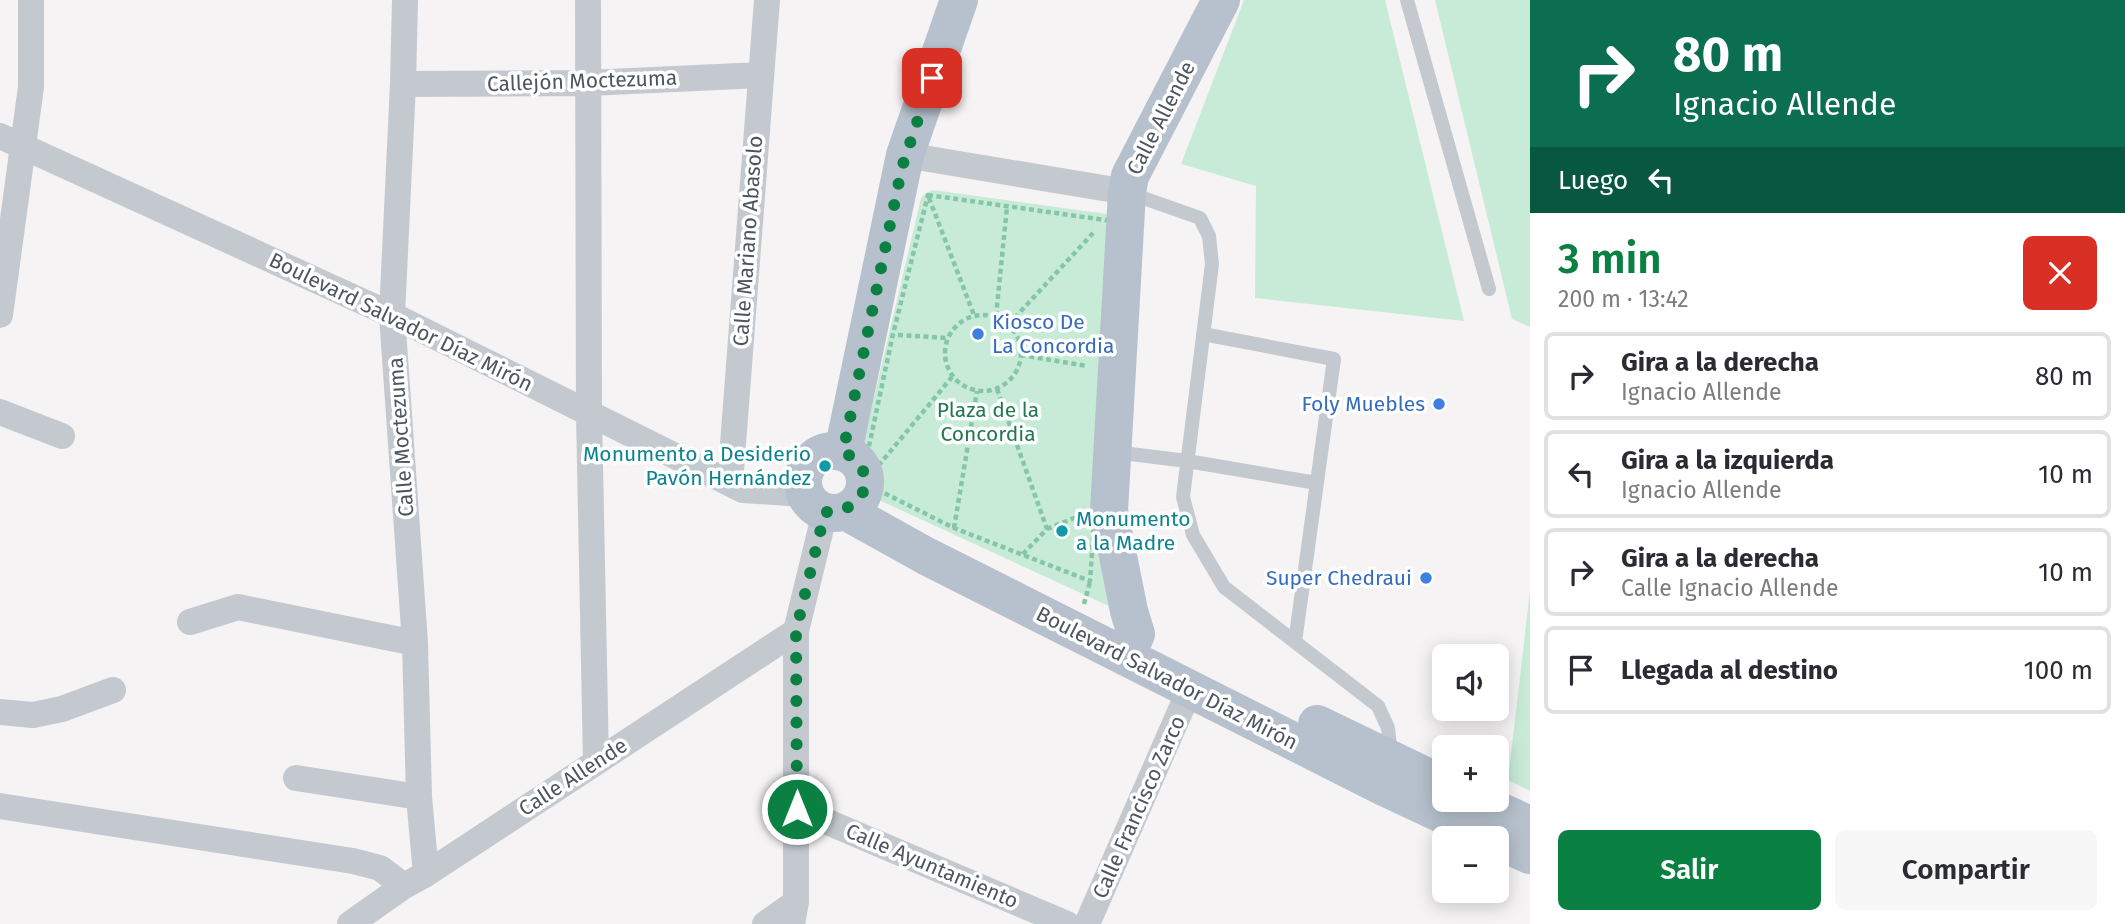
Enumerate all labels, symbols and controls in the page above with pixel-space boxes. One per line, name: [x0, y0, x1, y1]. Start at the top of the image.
text: 80 m: [1673, 25, 1783, 84]
icon: right: [1558, 28, 1649, 119]
pin: [902, 48, 962, 108]
street label: Calle Allende: [1121, 57, 1201, 179]
icon: arrive: [913, 59, 951, 97]
street label: Callejón Moctezuma: [486, 65, 678, 97]
text: Ignacio Allende: [1673, 85, 1896, 123]
street label: Calle Mariano Abasolo: [728, 135, 768, 347]
icon: left: [1642, 161, 1680, 199]
text: Luego: [1558, 165, 1628, 196]
text: 3 min: [1558, 234, 1662, 284]
button: close: [2023, 236, 2097, 310]
street label: Boulevard Salvador Díaz Mirón: [265, 247, 537, 397]
text: 200 m · 13:42: [1558, 285, 1689, 313]
place label: Kiosco De La Concordia: [992, 309, 1114, 359]
marker: Kiosco De La Concordia: [970, 326, 986, 342]
text: Gira a la derecha: [1621, 347, 1819, 378]
street label: Calle Moctezuma: [382, 356, 420, 518]
icon: right: [1562, 357, 1600, 395]
text: 80 m: [2035, 361, 2093, 392]
text: Ignacio Allende: [1621, 378, 1782, 406]
place label: Foly Muebles: [1302, 391, 1425, 417]
marker: Foly Muebles: [1431, 396, 1447, 412]
park label: Plaza de la Concordia: [937, 397, 1039, 447]
place label: Monumento a Desiderio Pavón Hernández: [583, 441, 811, 491]
text: Gira a la izquierda: [1621, 445, 1834, 476]
icon: left: [1562, 455, 1600, 493]
marker: Monumento a Desiderio Pavón Hernández: [817, 458, 833, 474]
text: 10 m: [2038, 459, 2093, 490]
text: Ignacio Allende: [1621, 476, 1782, 504]
place label: Monumento a la Madre: [1076, 506, 1190, 556]
marker: Monumento a la Madre: [1054, 523, 1070, 539]
text: Gira a la derecha: [1621, 543, 1819, 574]
icon: right: [1562, 553, 1600, 591]
text: 10 m: [2038, 557, 2093, 588]
place label: Super Chedraui: [1266, 565, 1412, 591]
marker: Super Chedraui: [1418, 570, 1434, 586]
text: Calle Ignacio Allende: [1621, 574, 1839, 602]
street label: Boulevard Salvador Díaz Mirón: [1032, 601, 1302, 755]
map controls: [1432, 644, 1509, 903]
button: sound: [1432, 644, 1509, 721]
icon: arrive: [1562, 651, 1600, 689]
text: Llegada al destino: [1621, 655, 1838, 686]
text: 100 m: [2024, 655, 2093, 686]
street label: Calle Francisco Zarco: [1087, 712, 1191, 902]
street label: Calle Allende: [514, 732, 632, 822]
button: +: [1432, 735, 1509, 812]
position arrow: [760, 772, 834, 846]
street label: Calle Ayuntamiento: [842, 818, 1022, 914]
button: −: [1432, 826, 1509, 903]
button: Salir: [1558, 830, 1821, 910]
button: Compartir: [1835, 830, 2097, 910]

